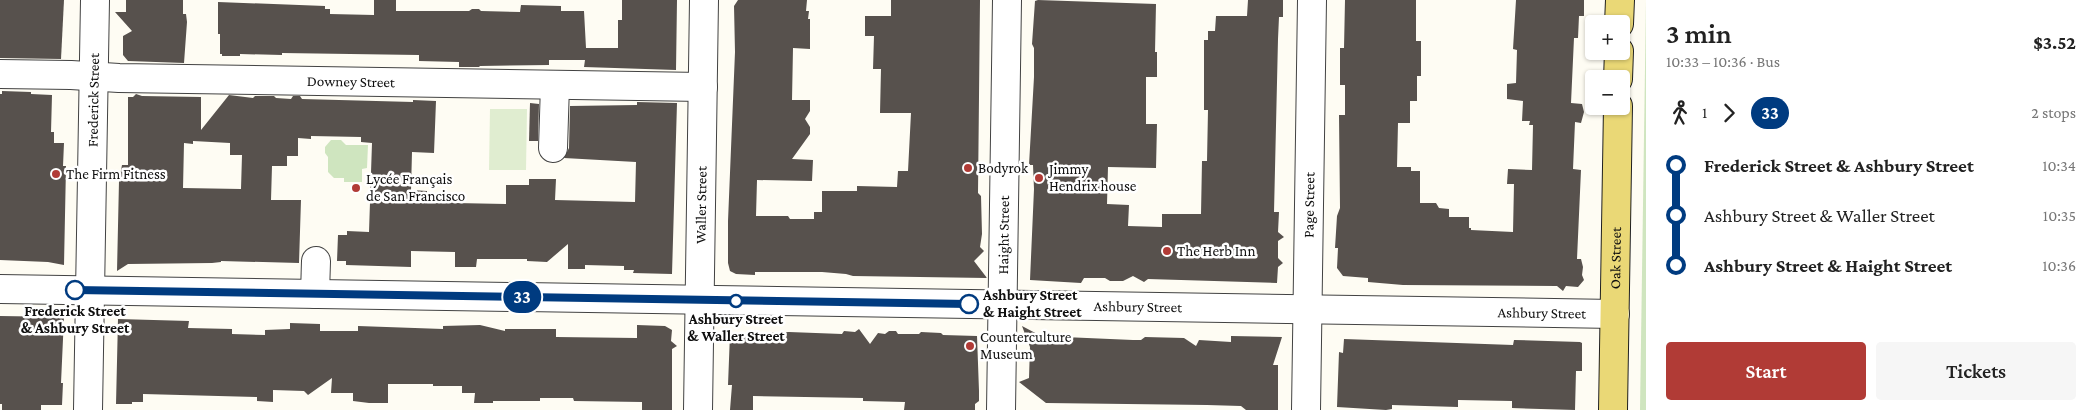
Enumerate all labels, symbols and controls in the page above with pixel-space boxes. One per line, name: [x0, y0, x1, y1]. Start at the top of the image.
map controls: [1585, 15, 1630, 115]
button: +: [1585, 15, 1630, 60]
text: 3 min: [1666, 18, 1732, 49]
text: $3.52: [2033, 32, 2076, 53]
street label: Frederick Street: [84, 52, 102, 147]
text: 10:33 – 10:36 · Bus: [1666, 53, 1780, 70]
button: −: [1585, 70, 1630, 115]
street label: Downey Street: [307, 73, 396, 91]
icon: walk: [1666, 99, 1694, 127]
icon: forward: [1715, 99, 1743, 127]
text: 33: [1761, 103, 1779, 123]
text: 1: [1702, 104, 1707, 121]
text: 2 stops: [2031, 104, 2076, 121]
text: Frederick Street & Ashbury Street: [1704, 155, 1974, 176]
text: 10:34: [2042, 157, 2076, 174]
place label: Bodyrok: [978, 160, 1029, 177]
place label: Jimmy Hendrix house: [1047, 161, 1137, 194]
marker: Bodyrok: [962, 162, 974, 174]
street label: Waller Street: [692, 165, 710, 244]
place label: The Firm Fitness: [66, 166, 166, 182]
marker: The Firm Fitness: [50, 168, 62, 180]
place label: Lycée Français de San Francisco: [366, 171, 465, 204]
street label: Page Street: [1301, 171, 1318, 238]
marker: Jimmy Hendrix house: [1033, 172, 1045, 184]
marker: Lycée Français de San Francisco: [350, 182, 362, 194]
street label: Haight Street: [995, 194, 1012, 275]
text: Ashbury Street & Waller Street: [1704, 205, 1935, 226]
text: 10:35: [2043, 207, 2076, 224]
street label: Oak Street: [1607, 226, 1624, 289]
place label: The Herb Inn: [1177, 243, 1256, 259]
marker: The Herb Inn: [1161, 245, 1173, 257]
text: Ashbury Street & Haight Street: [1704, 255, 1952, 276]
text: 10:36: [2042, 257, 2076, 274]
marker: Frederick Street & Ashbury Street: [65, 280, 85, 300]
line badge: 33: [500, 281, 544, 313]
text: 33: [513, 287, 531, 307]
place label: Ashbury Street & Haight Street: [982, 287, 1082, 320]
marker: Ashbury Street & Waller Street: [729, 294, 743, 308]
marker: Ashbury Street & Haight Street: [959, 294, 979, 314]
street label: Ashbury Street: [1094, 298, 1183, 316]
place label: Frederick Street & Ashbury Street: [21, 303, 130, 336]
street label: Ashbury Street: [1497, 304, 1587, 322]
place label: Ashbury Street & Waller Street: [687, 311, 785, 344]
place label: Counterculture Museum: [980, 329, 1072, 362]
marker: Counterculture Museum: [964, 340, 976, 352]
button: Start: [1666, 342, 1866, 400]
button: Tickets: [1876, 342, 2076, 400]

